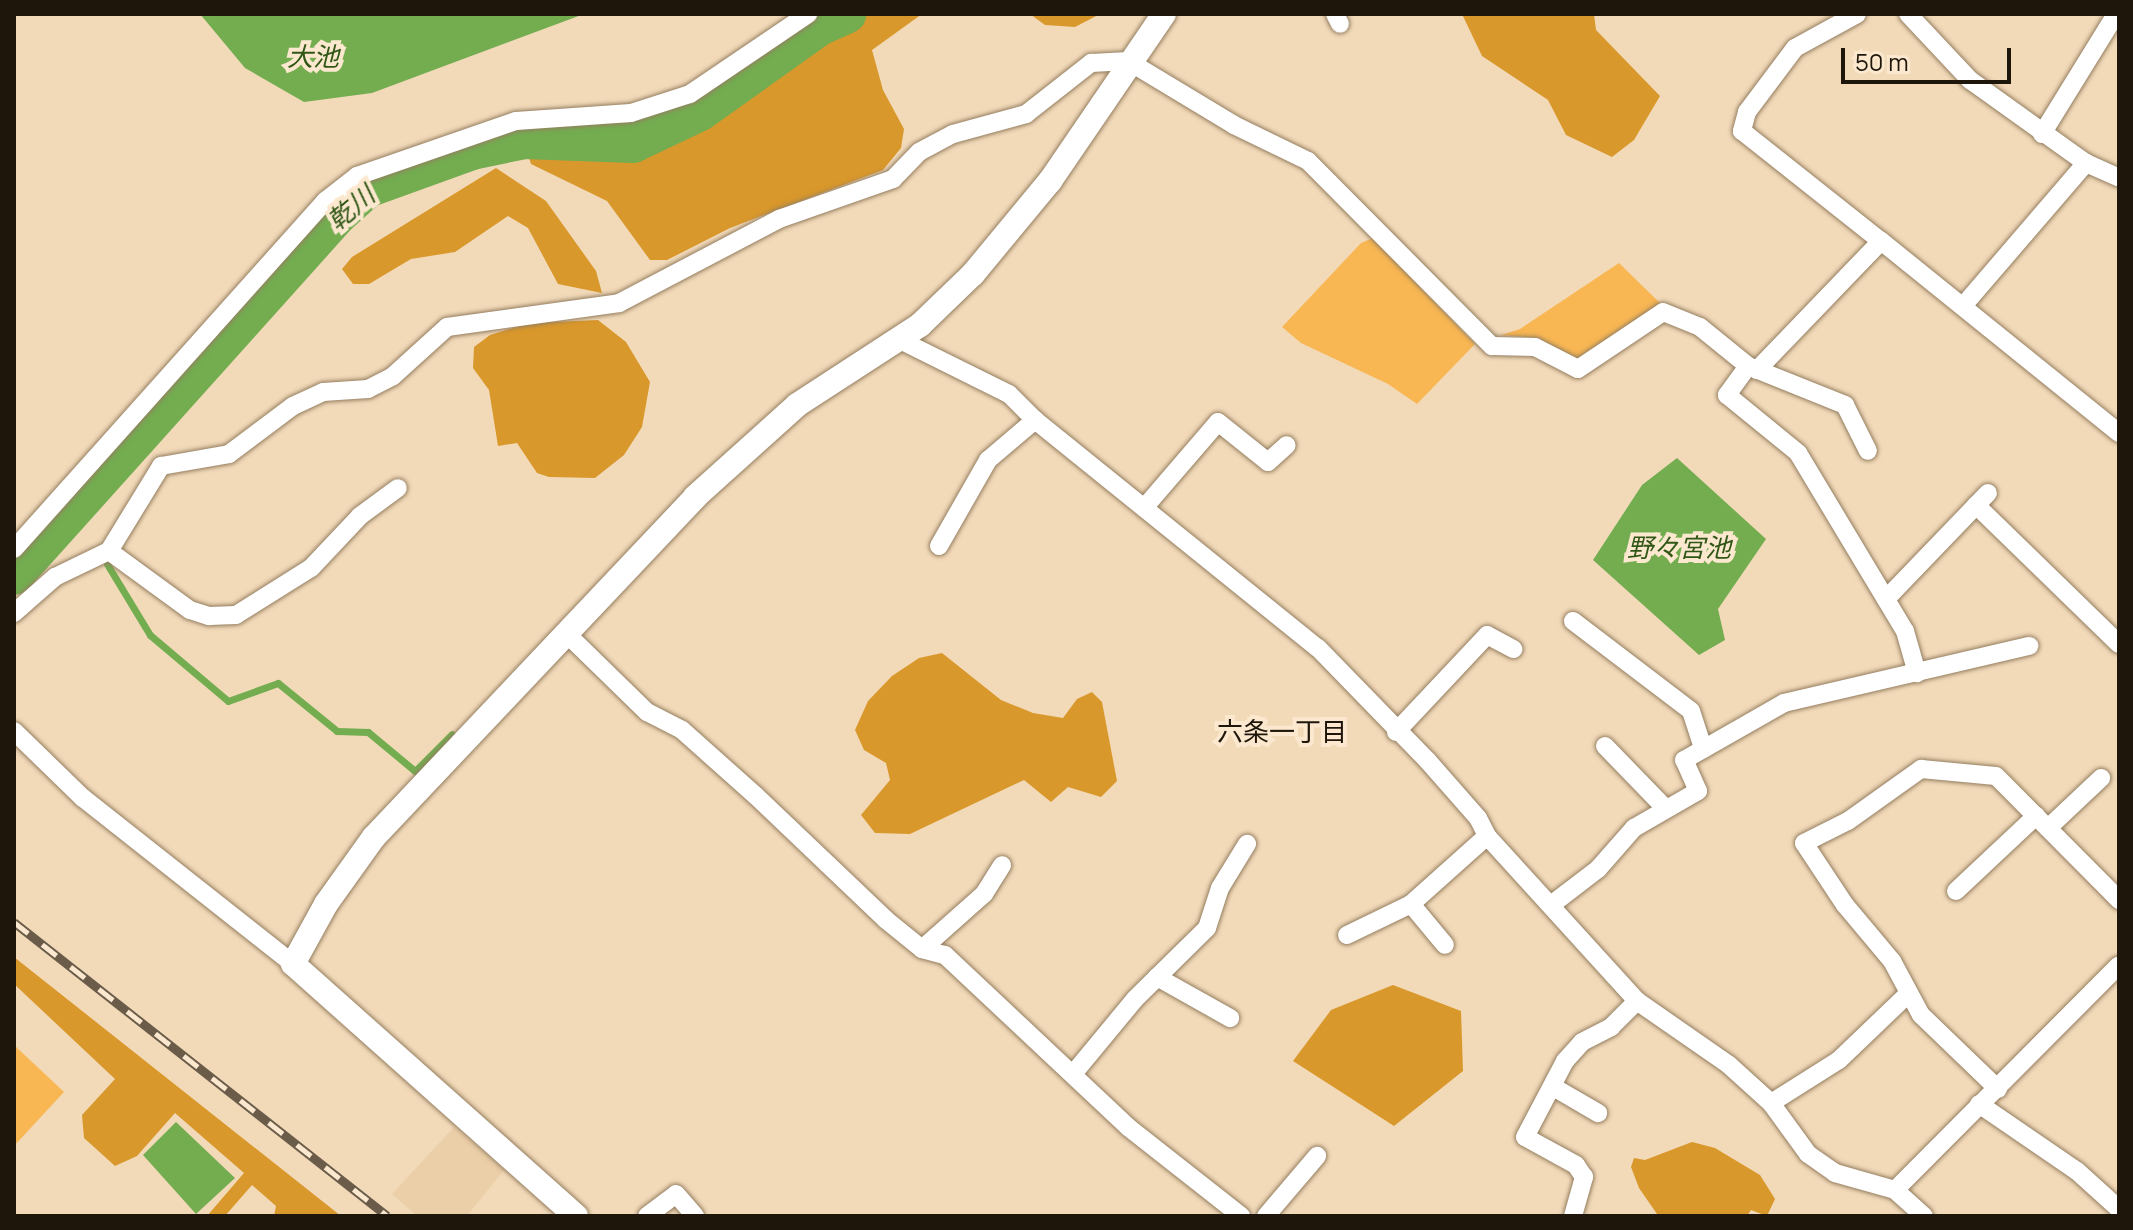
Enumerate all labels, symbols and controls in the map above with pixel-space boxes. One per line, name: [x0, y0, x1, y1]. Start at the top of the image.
scale bar: [1845, 32, 2015, 82]
water label: 大池: [287, 41, 339, 73]
text: 50 m: [1855, 45, 1909, 78]
water label: 乾川: [321, 179, 381, 237]
water label: 野々宮池: [1627, 532, 1731, 564]
district label: 六条一丁目: [1217, 716, 1347, 748]

